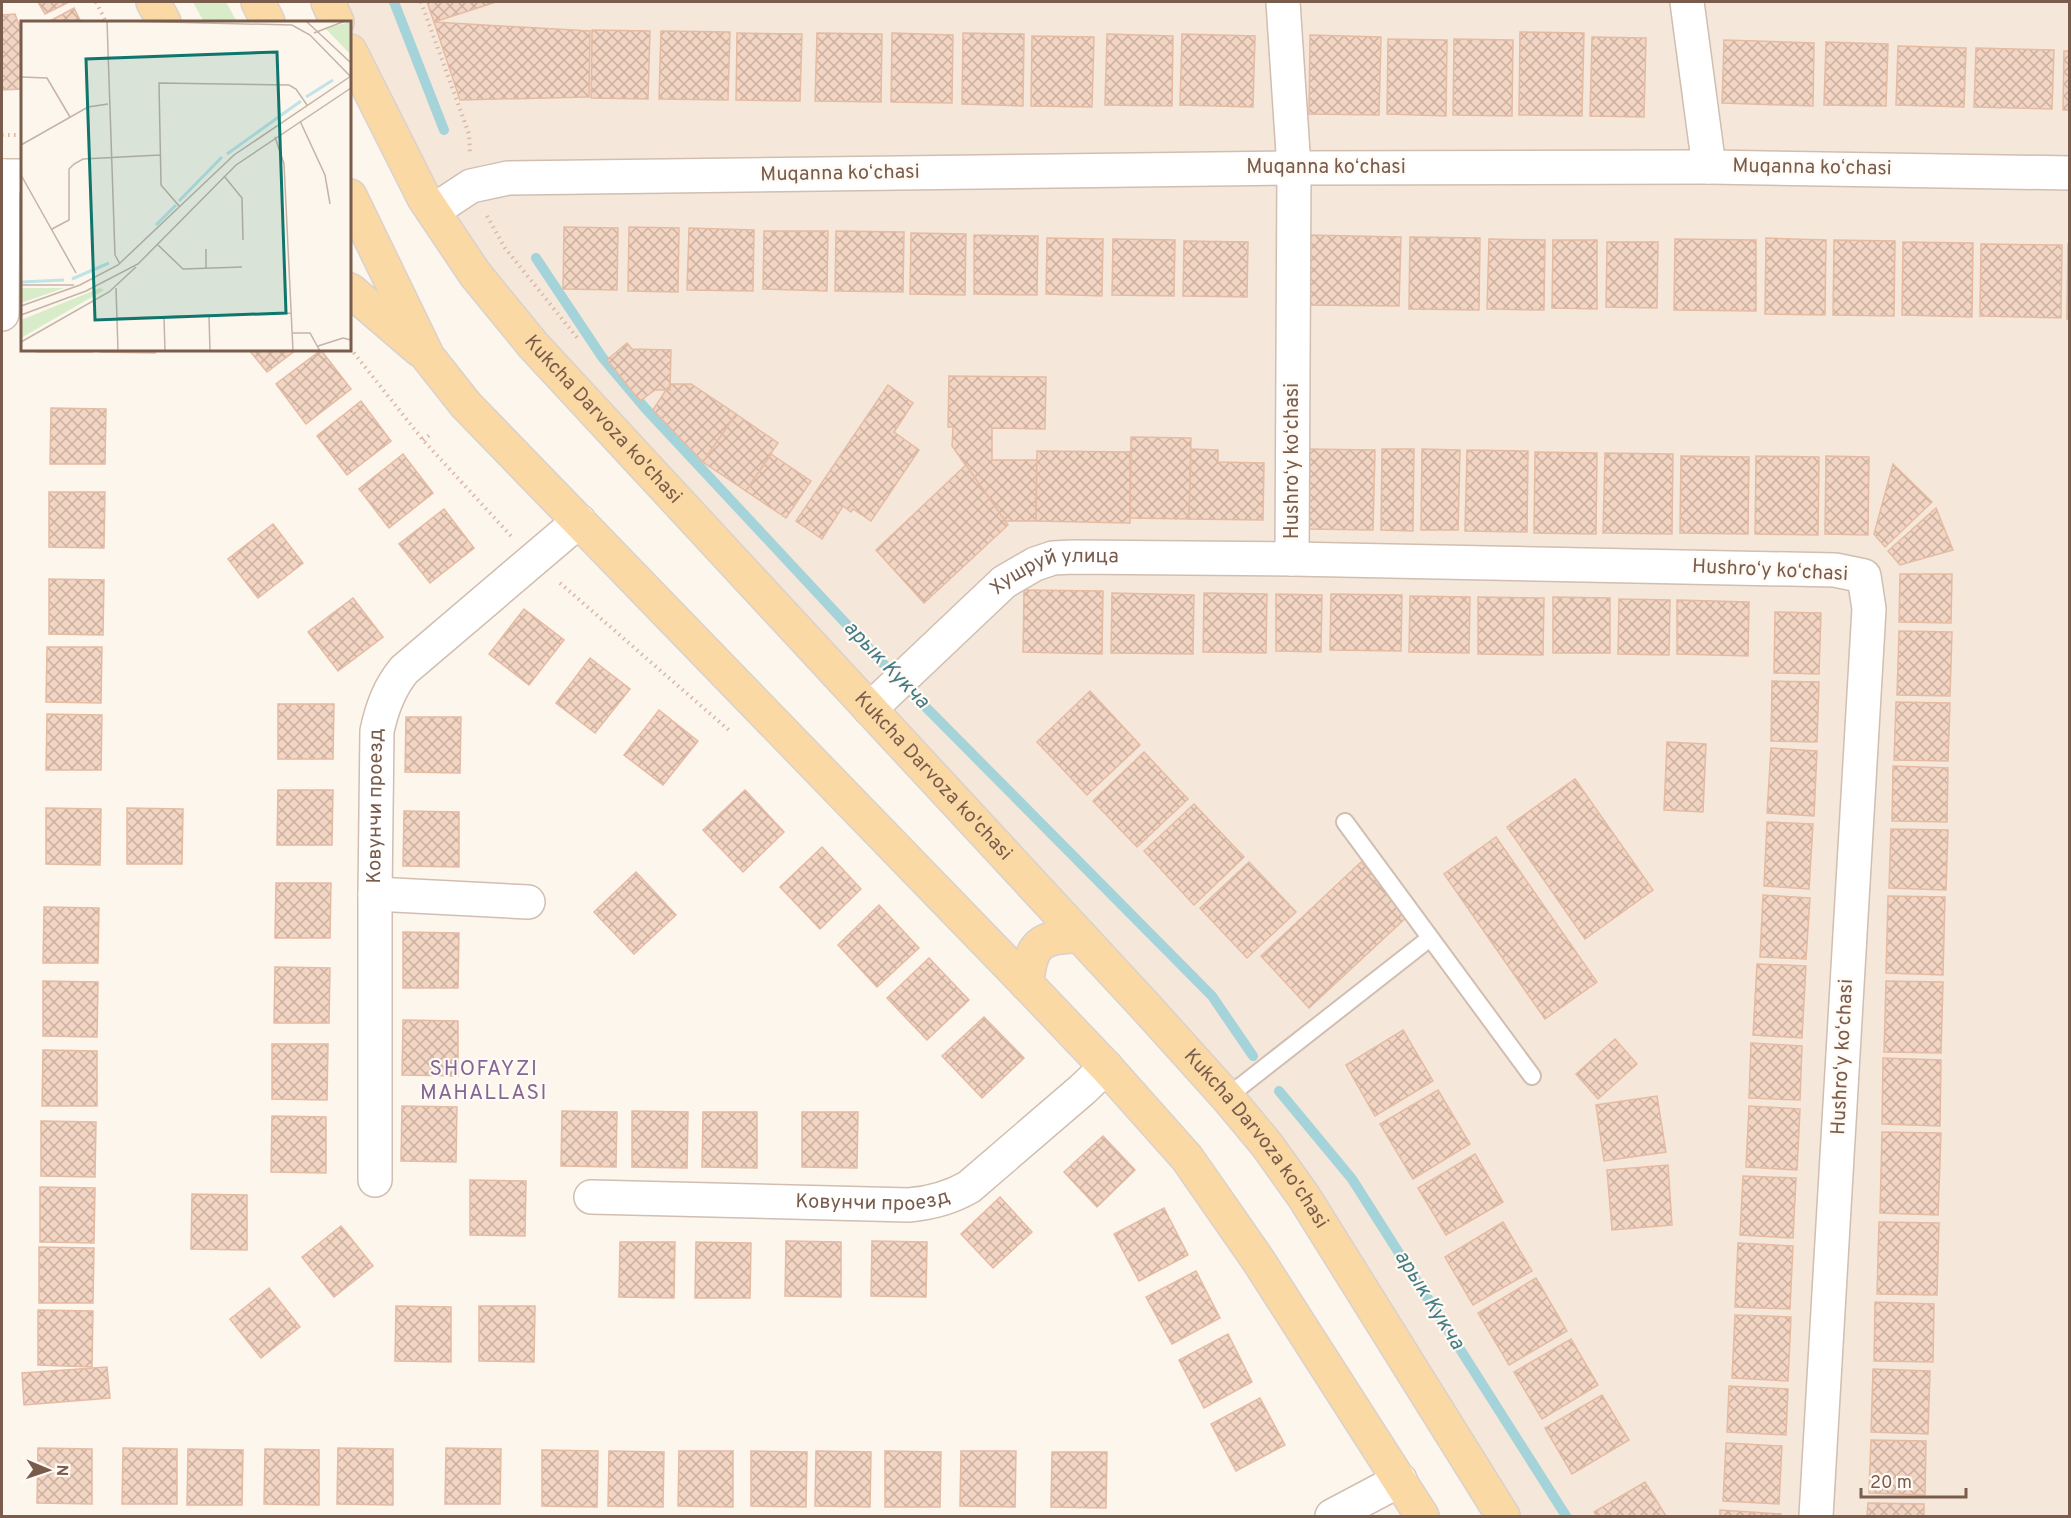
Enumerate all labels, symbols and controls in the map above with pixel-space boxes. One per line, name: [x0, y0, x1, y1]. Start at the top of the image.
inset map: [21, 21, 351, 351]
street label: Muqanna koʻchasi: [1732, 154, 1892, 182]
street label: Muqanna koʻchasi: [1246, 155, 1406, 181]
street label: Muqanna koʻchasi: [760, 160, 920, 188]
street label: Kukcha Darvoza ko'chasi: [518, 330, 687, 510]
street label: Hushroʻy koʻchasi: [1280, 383, 1306, 539]
street label: Хушруй улица: [985, 544, 1119, 601]
street label: Hushroʻy koʻchasi: [1691, 554, 1849, 588]
water label: арык Кукча: [837, 615, 935, 715]
street label: Kukcha Darvoza ko'chasi: [848, 687, 1017, 867]
street label: Ковунчи проезд: [362, 728, 390, 884]
street label: Hushroʻy koʻchasi: [1826, 978, 1860, 1136]
street label: Kukcha Darvoza ko'chasi: [1177, 1044, 1334, 1234]
district label: SHOFAYZI MAHALLASI: [420, 1056, 548, 1107]
street label: Ковунчи проезд: [795, 1184, 953, 1218]
water label: арык Кукча: [1388, 1245, 1470, 1355]
north arrow: [18, 1440, 78, 1500]
scale bar: [1861, 1461, 1966, 1499]
text: N: [51, 1464, 71, 1477]
text: 20 m: [1870, 1472, 1912, 1495]

